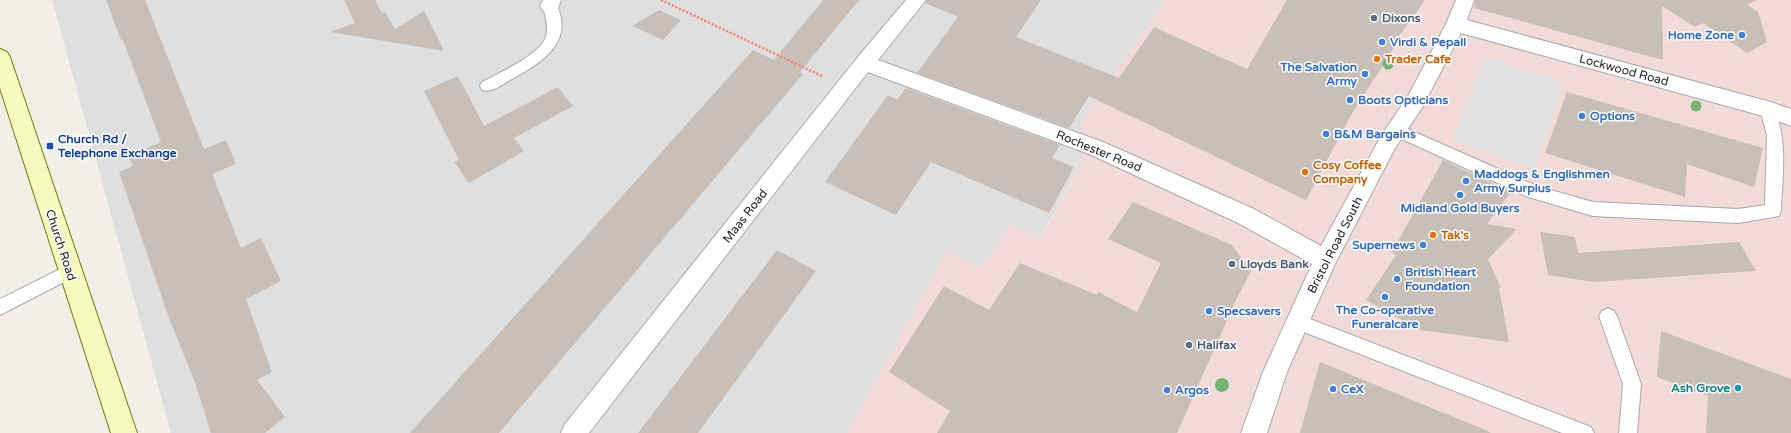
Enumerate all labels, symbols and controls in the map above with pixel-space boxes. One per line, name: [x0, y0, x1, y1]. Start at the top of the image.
place label: Dixons: [1382, 11, 1421, 25]
marker: Dixons: [1369, 13, 1379, 23]
place label: Home Zone: [1668, 28, 1734, 42]
marker: Home Zone: [1737, 30, 1747, 40]
place label: Virdi & Pepall: [1390, 35, 1466, 50]
marker: Virdi & Pepall: [1377, 37, 1387, 47]
street label: Lockwood Road: [1578, 51, 1670, 89]
place label: Trader Cafe: [1384, 52, 1451, 66]
marker: Trader Cafe: [1372, 54, 1382, 64]
place label: The Salvation Army: [1279, 60, 1358, 89]
marker: The Salvation Army: [1360, 69, 1370, 79]
place label: Boots Opticians: [1358, 93, 1448, 108]
marker: Boots Opticians: [1345, 95, 1355, 105]
place label: Options: [1590, 109, 1635, 124]
marker: Options: [1577, 111, 1587, 121]
street label: Rochester Road: [1054, 127, 1144, 175]
place label: B&M Bargains: [1334, 127, 1416, 142]
marker: B&M Bargains: [1321, 129, 1331, 139]
place label: Church Rd / Telephone Exchange: [57, 132, 177, 161]
marker: Church Rd / Telephone Exchange: [45, 141, 55, 151]
place label: Cosy Coffee Company: [1313, 158, 1382, 187]
marker: Cosy Coffee Company: [1300, 167, 1310, 177]
place label: Maddogs & Englishmen Army Surplus: [1474, 167, 1610, 196]
marker: Maddogs & Englishmen Army Surplus: [1461, 176, 1471, 186]
street label: Maas Road: [720, 186, 770, 246]
marker: Midland Gold Buyers: [1455, 190, 1465, 200]
street label: Bristol Road South: [1305, 194, 1365, 296]
place label: Midland Gold Buyers: [1401, 201, 1520, 216]
street label: Church Road: [43, 207, 79, 283]
place label: Tak's: [1440, 228, 1469, 242]
marker: Tak's: [1428, 230, 1438, 240]
place label: Supernews: [1352, 238, 1415, 253]
marker: Supernews: [1418, 240, 1428, 250]
place label: Lloyds Bank: [1240, 257, 1309, 272]
marker: Lloyds Bank: [1227, 259, 1237, 269]
place label: British Heart Foundation: [1405, 265, 1477, 293]
marker: British Heart Foundation: [1392, 274, 1402, 284]
marker: The Co-operative Funeralcare: [1380, 292, 1390, 302]
place label: The Co-operative Funeralcare: [1335, 303, 1434, 331]
place label: Specsavers: [1217, 304, 1281, 319]
marker: Specsavers: [1204, 306, 1214, 316]
place label: Halifax: [1197, 338, 1237, 352]
marker: Halifax: [1184, 340, 1194, 350]
place label: Ash Grove: [1671, 381, 1730, 395]
place label: CeX: [1341, 382, 1364, 396]
place label: Argos: [1175, 383, 1209, 398]
marker: Ash Grove: [1733, 383, 1743, 393]
marker: CeX: [1328, 384, 1338, 394]
marker: Argos: [1162, 385, 1172, 395]

